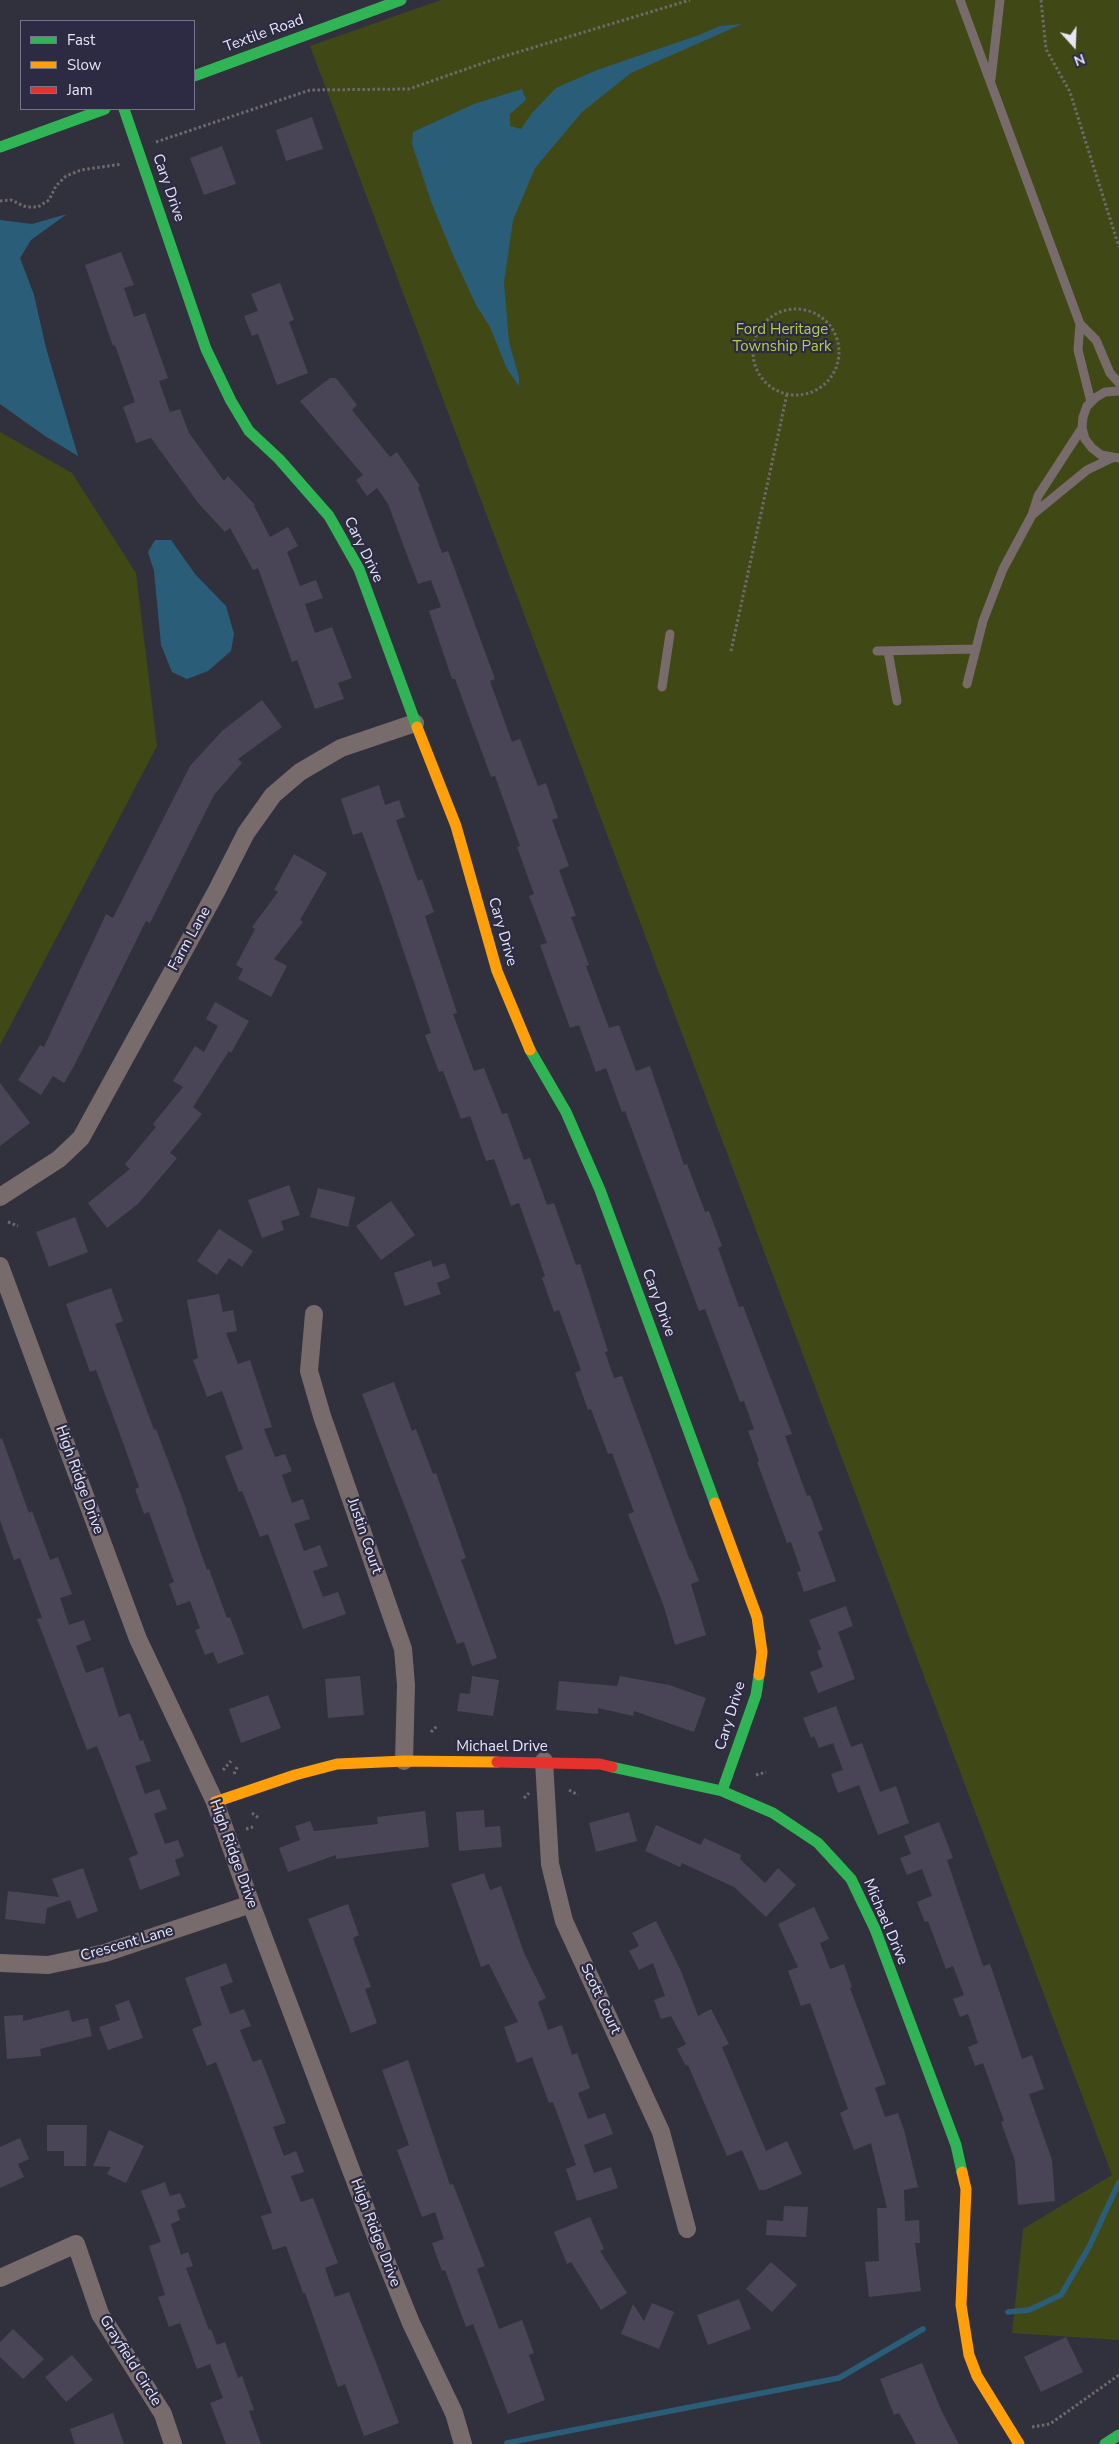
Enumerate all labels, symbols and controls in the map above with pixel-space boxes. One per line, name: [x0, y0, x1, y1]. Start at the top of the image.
street label: Textile Road: [222, 11, 306, 57]
legend: [20, 20, 195, 110]
north arrow: [1049, 20, 1099, 70]
text: Fast: [67, 30, 95, 50]
text: N: [1071, 49, 1087, 70]
text: Slow: [67, 55, 101, 75]
text: Jam: [67, 80, 93, 100]
street label: Cary Drive: [148, 152, 188, 224]
park label: Ford Heritage Township Park: [732, 321, 832, 356]
street label: Cary Drive: [339, 514, 387, 586]
street label: Cary Drive: [484, 896, 520, 968]
street label: Farm Lane: [165, 904, 215, 974]
street label: Cary Drive: [637, 1267, 679, 1339]
street label: High Ridge Drive: [51, 1423, 107, 1537]
street label: Justin Court: [343, 1496, 385, 1576]
street label: Cary Drive: [712, 1680, 750, 1752]
street label: Michael Drive: [456, 1738, 548, 1756]
street label: High Ridge Drive: [205, 1797, 261, 1911]
street label: Michael Drive: [859, 1876, 911, 1968]
street label: Crescent Lane: [79, 1922, 175, 1966]
street label: Scott Court: [576, 1961, 624, 2037]
street label: High Ridge Drive: [346, 2176, 404, 2290]
street label: Grayfield Circle: [95, 2312, 165, 2410]

